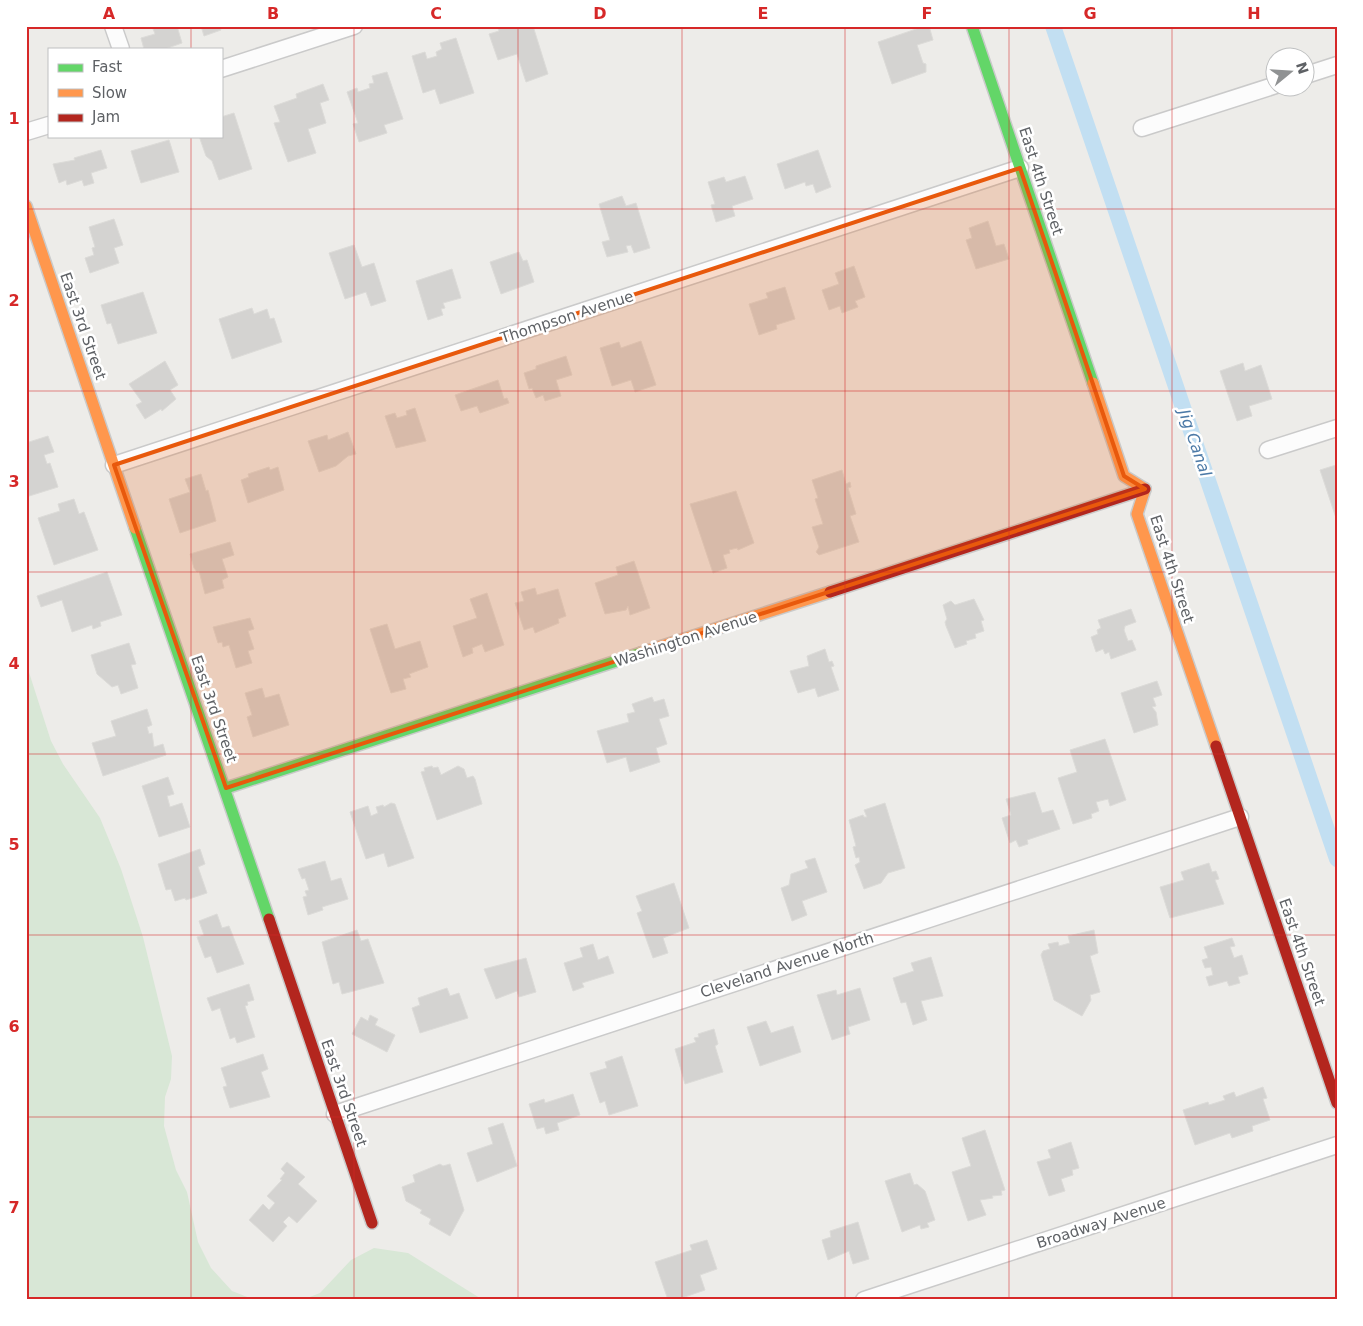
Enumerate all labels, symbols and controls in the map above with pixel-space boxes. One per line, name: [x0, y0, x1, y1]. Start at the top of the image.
text: A: [103, 4, 116, 23]
text: B: [267, 4, 279, 23]
text: C: [430, 4, 442, 23]
text: D: [593, 4, 607, 23]
text: E: [758, 4, 768, 23]
text: F: [922, 4, 932, 23]
text: G: [1083, 4, 1097, 23]
text: H: [1247, 4, 1261, 23]
legend: [48, 48, 222, 138]
north arrow: [1266, 48, 1316, 98]
text: Fast: [92, 58, 122, 76]
text: N: [1293, 60, 1312, 76]
text: Slow: [92, 84, 127, 102]
text: Jam: [91, 108, 120, 126]
text: 1: [8, 109, 20, 128]
street label: East 4th Street: [1015, 125, 1067, 237]
street label: East 3rd Street: [56, 270, 110, 382]
street label: Thompson Avenue: [497, 287, 636, 347]
text: 2: [8, 291, 20, 310]
water label: Jig Canal: [1174, 404, 1216, 480]
text: 3: [8, 472, 20, 491]
street label: East 4th Street: [1146, 513, 1198, 625]
street label: Washington Avenue: [613, 607, 759, 671]
street label: East 3rd Street: [187, 653, 241, 765]
text: 4: [8, 654, 20, 673]
text: 5: [8, 835, 20, 854]
street label: East 4th Street: [1275, 896, 1329, 1008]
street label: Cleveland Avenue North: [698, 928, 876, 1002]
text: 6: [8, 1017, 20, 1036]
street label: East 3rd Street: [317, 1037, 371, 1149]
street label: Broadway Avenue: [1034, 1194, 1168, 1252]
text: 7: [8, 1198, 20, 1217]

